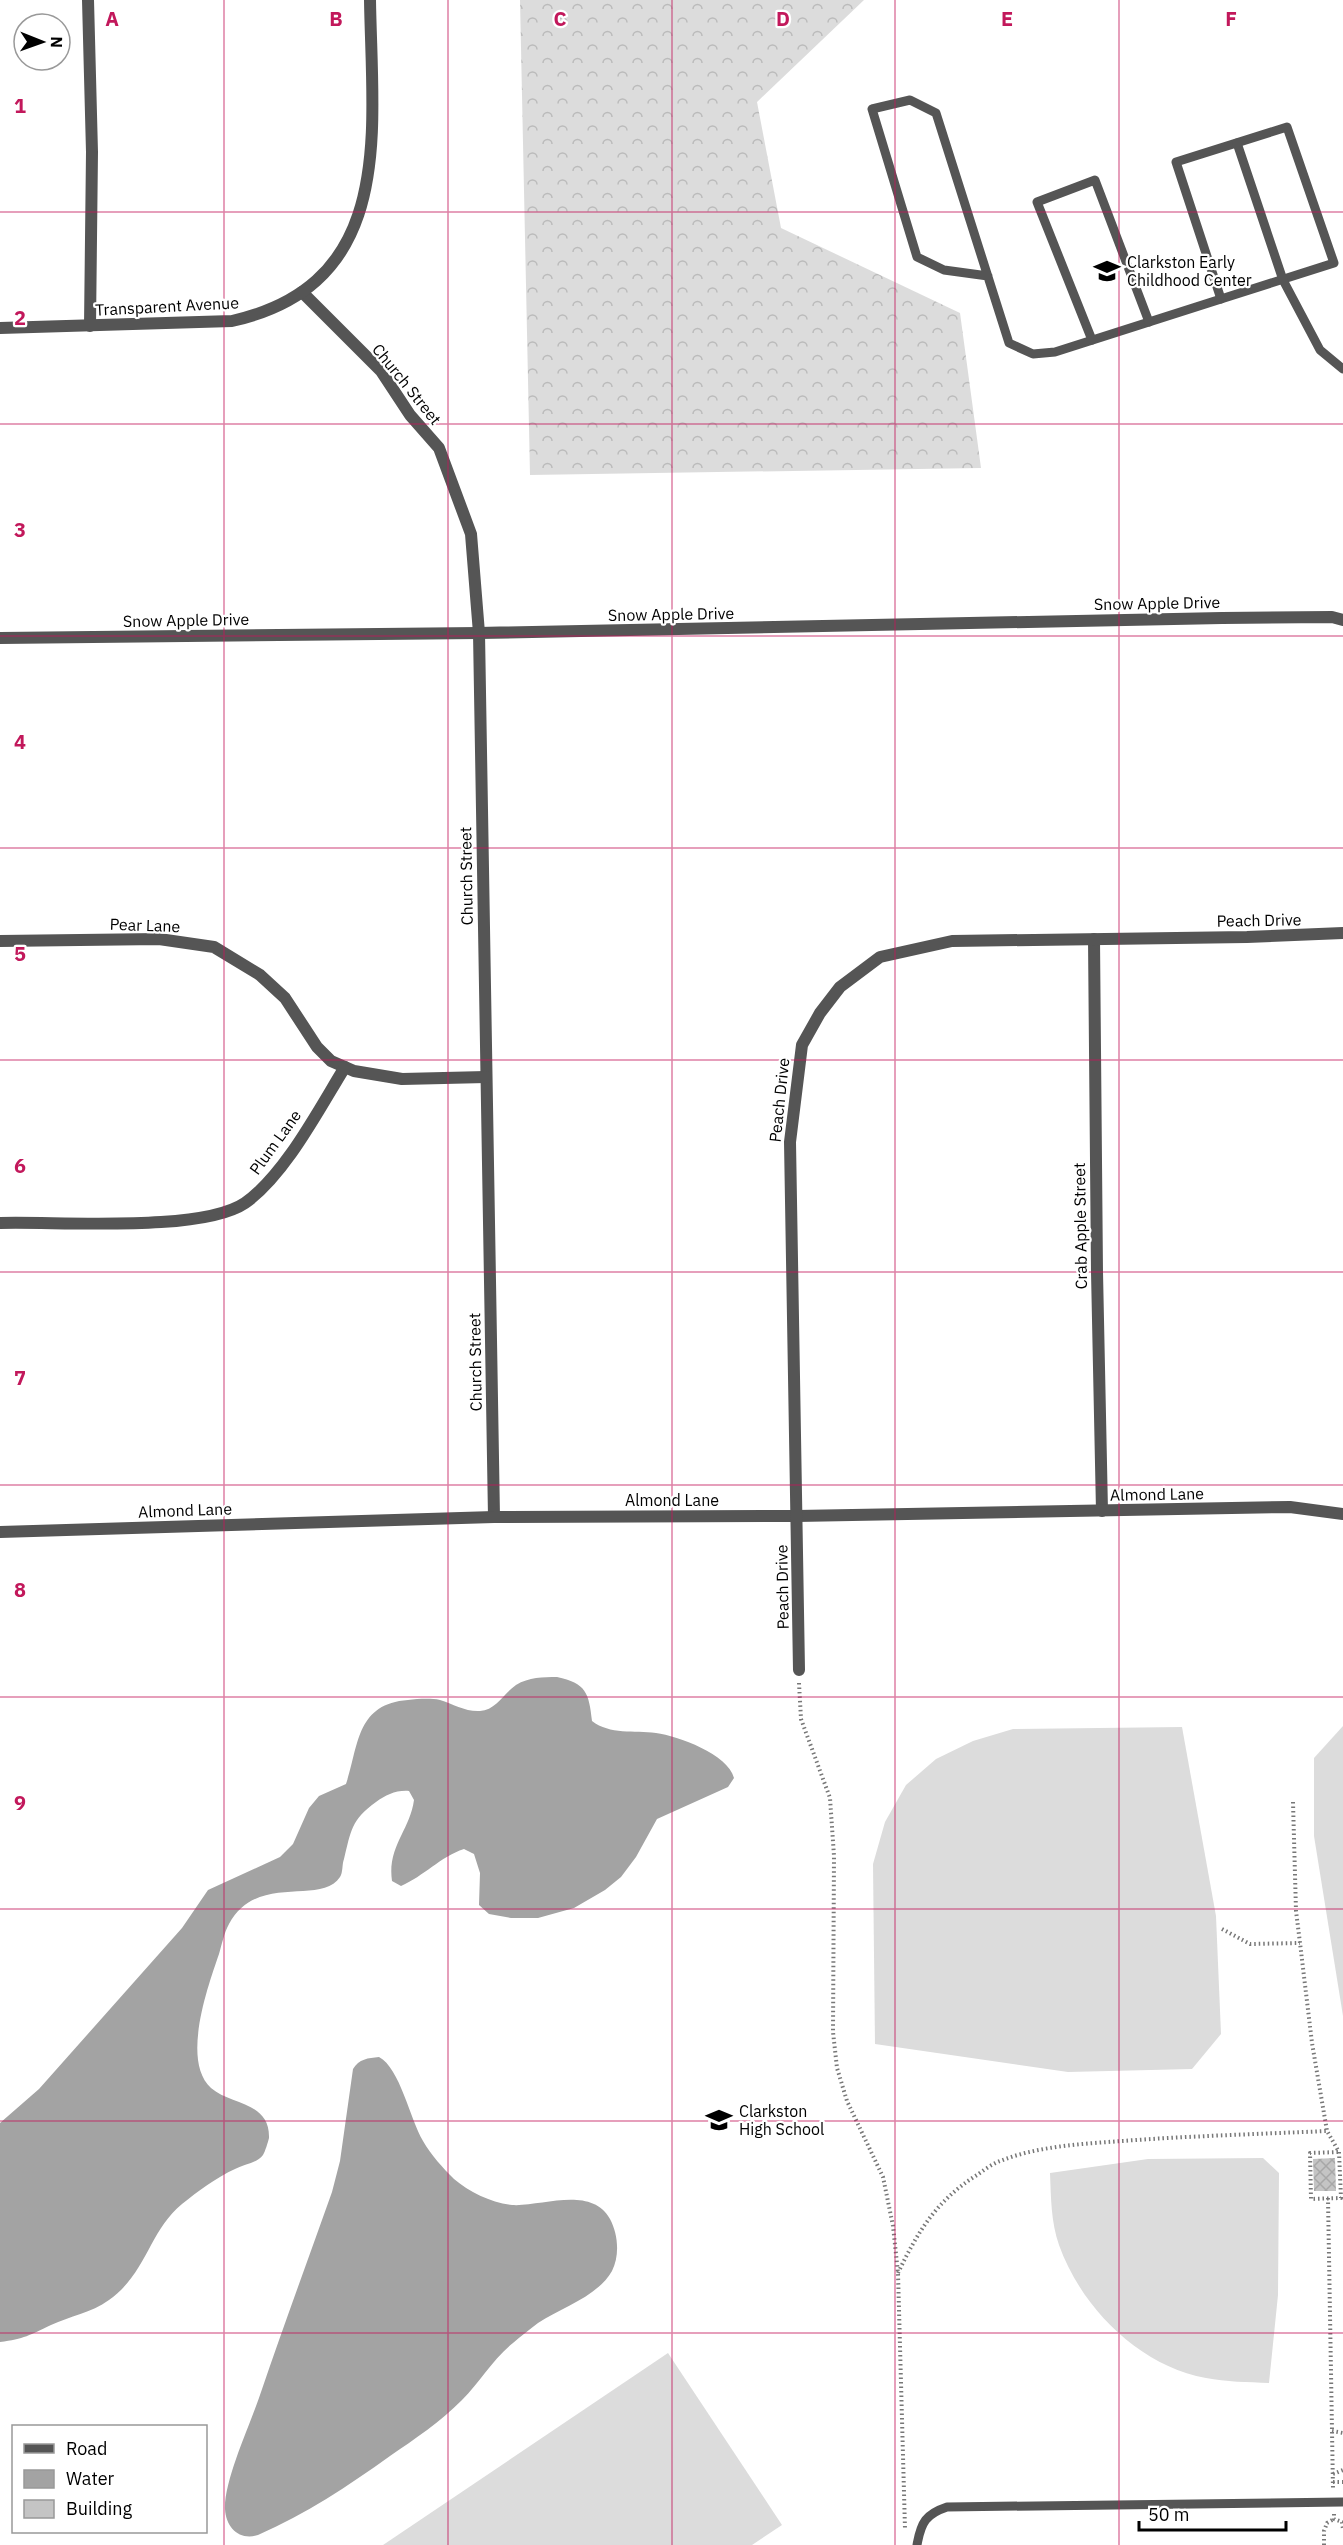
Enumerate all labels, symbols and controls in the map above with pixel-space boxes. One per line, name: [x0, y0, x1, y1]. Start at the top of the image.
text: A: [105, 5, 119, 32]
text: B: [329, 5, 343, 32]
text: C: [553, 5, 567, 32]
text: D: [776, 5, 790, 32]
text: E: [1001, 5, 1013, 32]
text: F: [1225, 5, 1237, 32]
north arrow: [12, 12, 72, 72]
text: N: [47, 36, 67, 48]
text: 1: [14, 92, 26, 119]
place label: Clarkston Early Childhood Center: [1127, 252, 1252, 290]
school or university icon: Clarkston Early Childhood Center: [1092, 256, 1122, 286]
street label: Transparent Avenue: [95, 292, 240, 320]
text: 2: [14, 304, 26, 331]
street label: Church Street: [368, 339, 446, 429]
text: 3: [14, 516, 26, 543]
street label: Snow Apple Drive: [1094, 592, 1220, 614]
street label: Snow Apple Drive: [608, 603, 734, 625]
street label: Snow Apple Drive: [123, 609, 249, 631]
text: 4: [14, 728, 26, 755]
street label: Church Street: [455, 826, 477, 926]
street label: Peach Drive: [1216, 909, 1302, 931]
street label: Pear Lane: [109, 914, 181, 936]
text: 5: [14, 940, 26, 967]
street label: Peach Drive: [765, 1057, 793, 1143]
street label: Plum Lane: [245, 1105, 305, 1178]
text: 6: [14, 1152, 26, 1179]
street label: Crab Apple Street: [1069, 1162, 1091, 1290]
street label: Church Street: [464, 1312, 486, 1412]
text: 7: [14, 1364, 26, 1391]
street label: Almond Lane: [1110, 1483, 1204, 1505]
street label: Almond Lane: [625, 1490, 719, 1510]
street label: Almond Lane: [138, 1498, 233, 1522]
street label: Peach Drive: [771, 1544, 793, 1630]
text: 8: [14, 1576, 26, 1603]
text: 9: [14, 1789, 26, 1816]
place label: Clarkston High School: [739, 2101, 824, 2139]
school or university icon: Clarkston High School: [704, 2105, 734, 2135]
legend: [12, 2425, 207, 2533]
text: Road: [66, 2437, 107, 2460]
text: Water: [66, 2467, 115, 2490]
scale bar: [1139, 2494, 1286, 2532]
text: Building: [66, 2497, 133, 2520]
text: 50 m: [1148, 2503, 1190, 2526]

